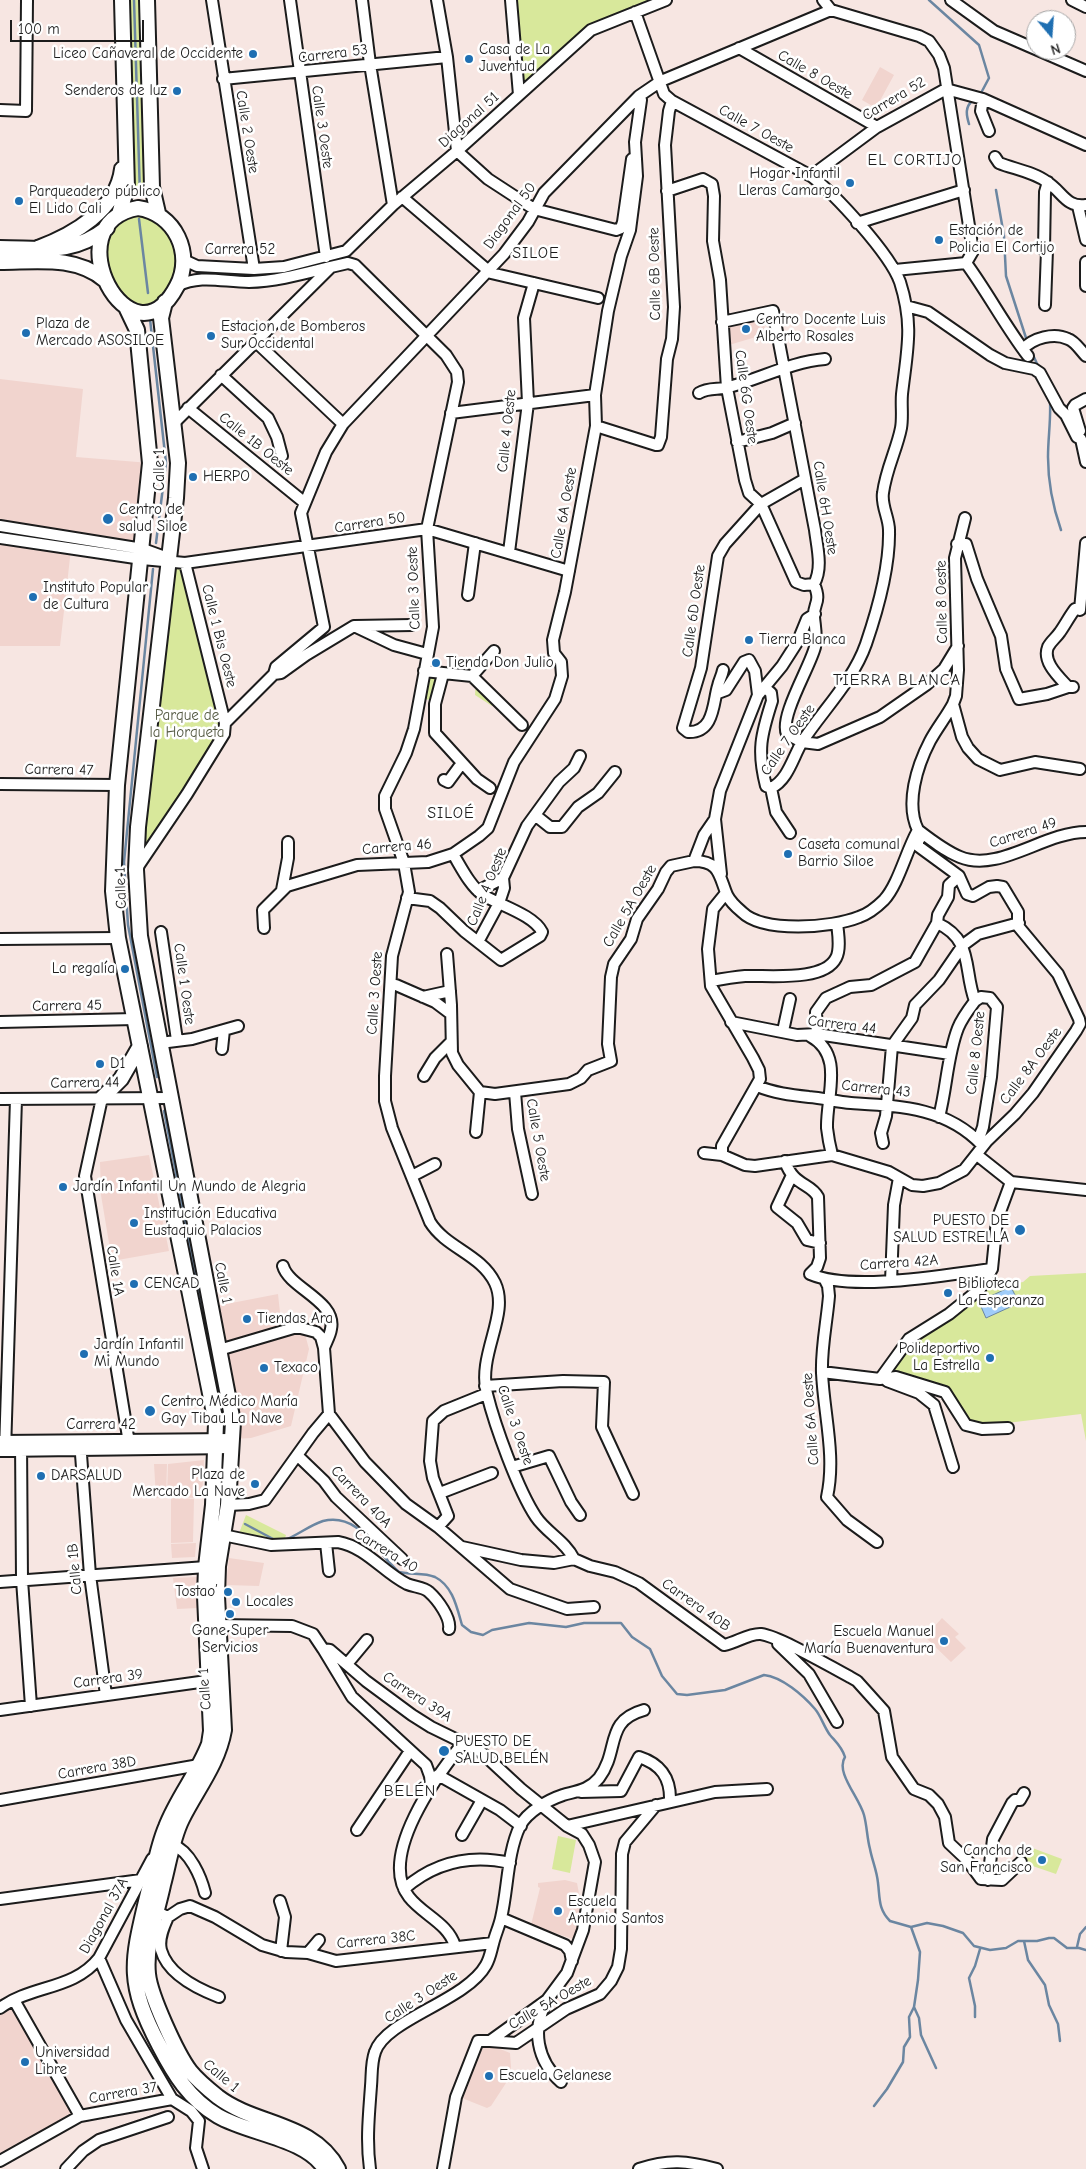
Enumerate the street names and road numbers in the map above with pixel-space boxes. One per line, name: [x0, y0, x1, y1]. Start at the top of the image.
street label: Carrera 53: [297, 41, 369, 67]
street label: Calle 8 Oeste: [774, 46, 856, 104]
street label: Carrera 52: [859, 73, 929, 125]
street label: Calle 3 Oeste: [307, 84, 337, 170]
street label: Diagonal 51: [435, 88, 503, 152]
street label: Calle 2 Oeste: [232, 89, 262, 175]
street label: Calle 7 Oeste: [715, 101, 797, 157]
street label: Diagonal 50: [480, 179, 540, 253]
street label: Calle 6B Oeste: [645, 227, 665, 321]
street label: Carrera 52: [205, 241, 275, 259]
street label: Calle 6G Oeste: [730, 349, 762, 445]
street label: Calle 4 Oeste: [494, 389, 520, 473]
street label: Calle 1B Oeste: [215, 408, 297, 480]
street label: Calle 1: [151, 449, 169, 491]
street label: Calle 6H Oeste: [809, 460, 841, 556]
street label: Calle 6A Oeste: [547, 466, 581, 560]
street label: Carrera 50: [333, 508, 407, 538]
street label: Calle 3 Oeste: [404, 546, 424, 630]
street label: Calle 8 Oeste: [932, 560, 952, 644]
street label: Calle 6D Oeste: [679, 564, 709, 658]
street label: Calle 1 Bis Oeste: [197, 583, 241, 689]
street label: Calle 7 Oeste: [757, 701, 819, 779]
street label: Carrera 47: [24, 760, 94, 780]
street label: Carrera 49: [987, 814, 1059, 852]
street label: Carrera 46: [361, 835, 433, 859]
street label: Calle 4 Oeste: [463, 845, 511, 929]
street label: Calle 5A Oeste: [599, 861, 661, 951]
street label: Calle 1: [111, 867, 131, 909]
street label: Calle 1 Oeste: [169, 942, 199, 1026]
street label: Calle 3 Oeste: [363, 951, 387, 1035]
street label: Carrera 45: [32, 996, 102, 1016]
street label: Calle 8 Oeste: [963, 1011, 989, 1095]
street label: Carrera 44: [807, 1012, 877, 1038]
street label: Calle 8A Oeste: [996, 1024, 1066, 1108]
street label: Carrera 44: [50, 1073, 120, 1093]
street label: Carrera 43: [841, 1076, 911, 1102]
street label: Calle 5 Oeste: [522, 1097, 554, 1183]
street label: Calle 1A: [102, 1245, 128, 1297]
street label: Carrera 42A: [859, 1251, 939, 1275]
street label: Calle 1: [210, 1261, 236, 1305]
street label: Calle 6A Oeste: [799, 1372, 823, 1466]
street label: Calle 3 Oeste: [493, 1383, 537, 1467]
street label: Carrera 42: [66, 1416, 136, 1434]
street label: Carrera 40A: [327, 1462, 395, 1532]
street label: Carrera 40: [351, 1525, 421, 1577]
street label: Calle 1B: [64, 1543, 86, 1595]
street label: Carrera 40B: [658, 1575, 734, 1635]
street label: Carrera 39: [72, 1665, 144, 1693]
street label: Calle 1: [195, 1667, 215, 1711]
street label: Carrera 39A: [379, 1668, 455, 1726]
street label: Carrera 38D: [56, 1752, 138, 1784]
street label: Diagonal 37A: [76, 1875, 132, 1957]
street label: Carrera 38C: [336, 1927, 416, 1953]
street label: Calle 3 Oeste: [381, 1967, 461, 2027]
street label: Calle 5A Oeste: [505, 1972, 595, 2034]
street label: Calle 1: [199, 2056, 243, 2096]
street label: Carrera 37: [87, 2078, 159, 2108]

